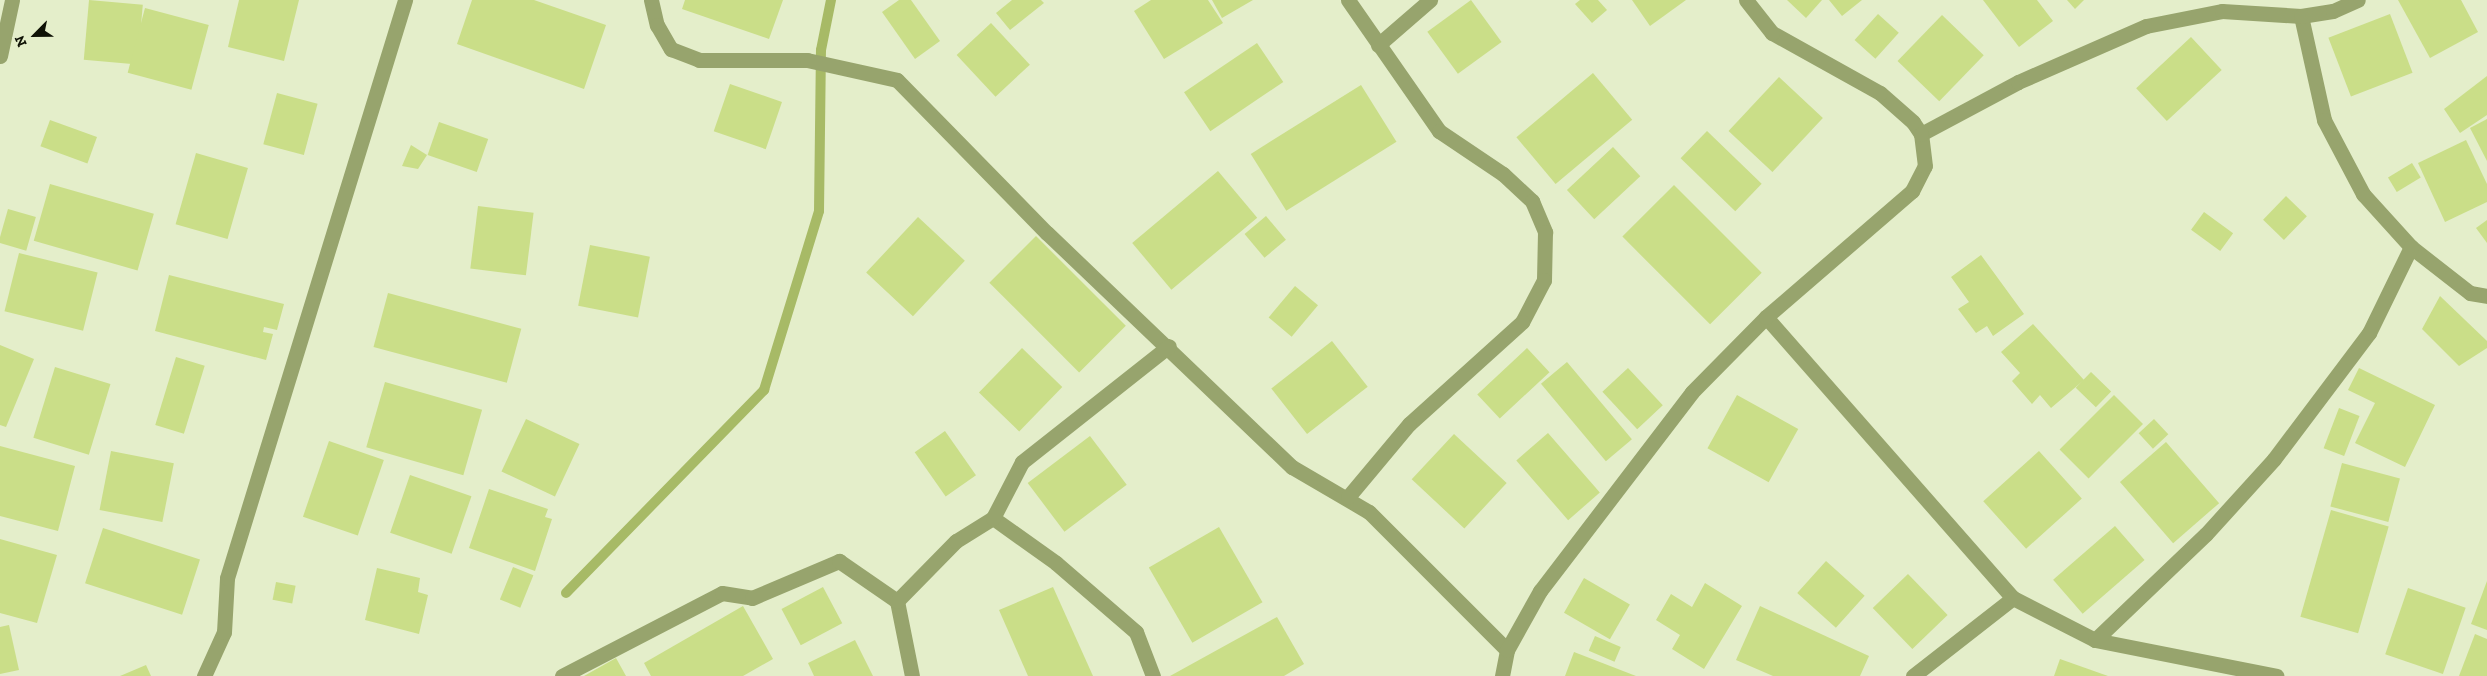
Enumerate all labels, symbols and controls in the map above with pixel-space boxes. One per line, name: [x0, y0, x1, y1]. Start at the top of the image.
north arrow: [10, 10, 60, 60]
text: N: [11, 33, 31, 49]

